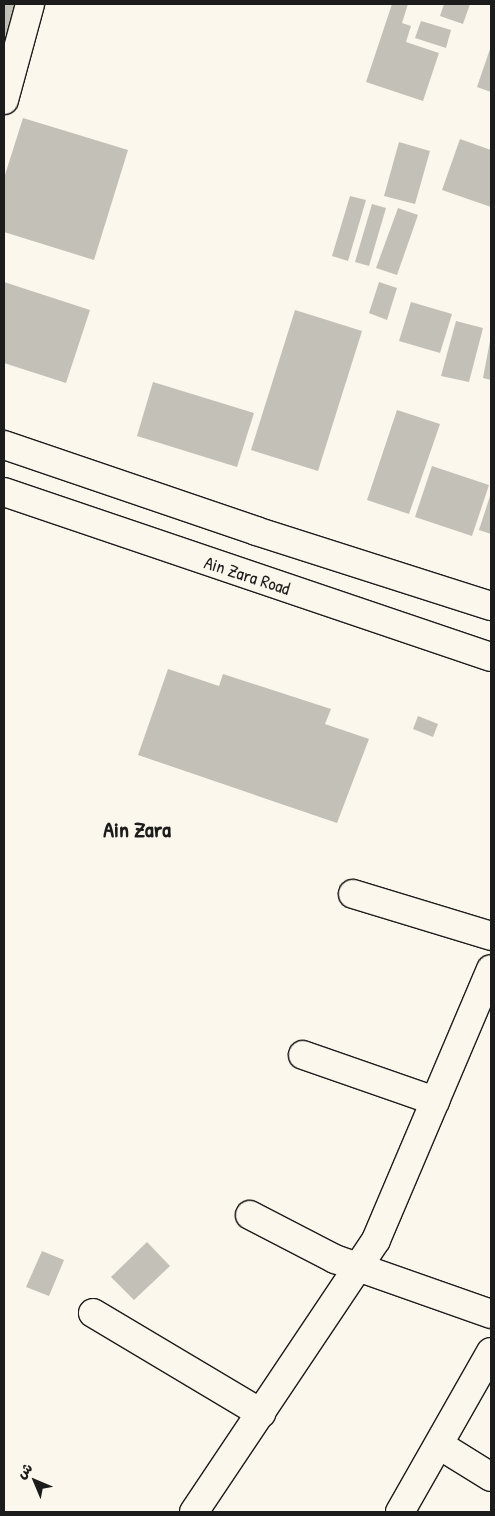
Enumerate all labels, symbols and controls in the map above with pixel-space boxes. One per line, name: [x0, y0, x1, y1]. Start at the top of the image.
street label: Ain Zara Road: [201, 552, 293, 600]
district label: Ain Zara: [103, 817, 171, 843]
north arrow: [10, 1456, 60, 1506]
text: ش: [12, 1458, 36, 1482]

